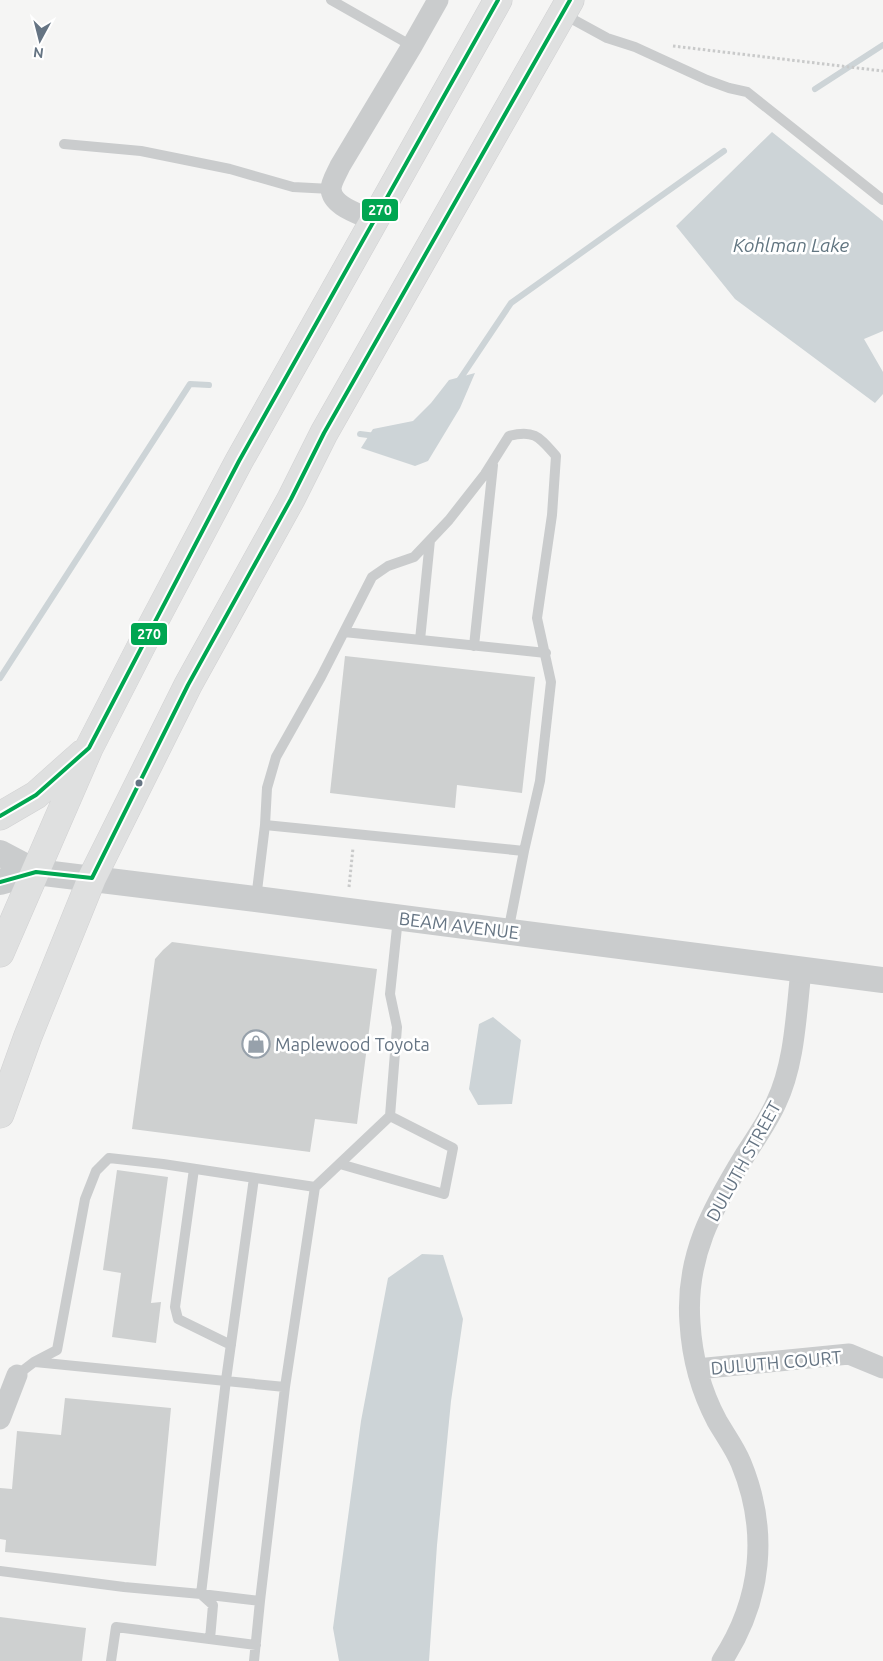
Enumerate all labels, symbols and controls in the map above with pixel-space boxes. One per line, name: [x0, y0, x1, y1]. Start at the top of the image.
north arrow: [15, 15, 65, 65]
text: N: [32, 44, 45, 61]
line badge: 270: [361, 198, 399, 222]
text: 270: [368, 202, 392, 218]
water label: Kohlman Lake: [733, 234, 849, 256]
line badge: 270: [130, 622, 168, 646]
text: 270: [137, 626, 161, 642]
unlabelled marker: [134, 778, 144, 788]
street label: BEAM AVENUE: [398, 908, 520, 942]
shop icon: Maplewood Toyota: [241, 1029, 271, 1059]
place label: Maplewood Toyota: [275, 1034, 430, 1054]
street label: DULUTH STREET: [702, 1098, 784, 1224]
street label: DULUTH COURT: [710, 1346, 842, 1378]

